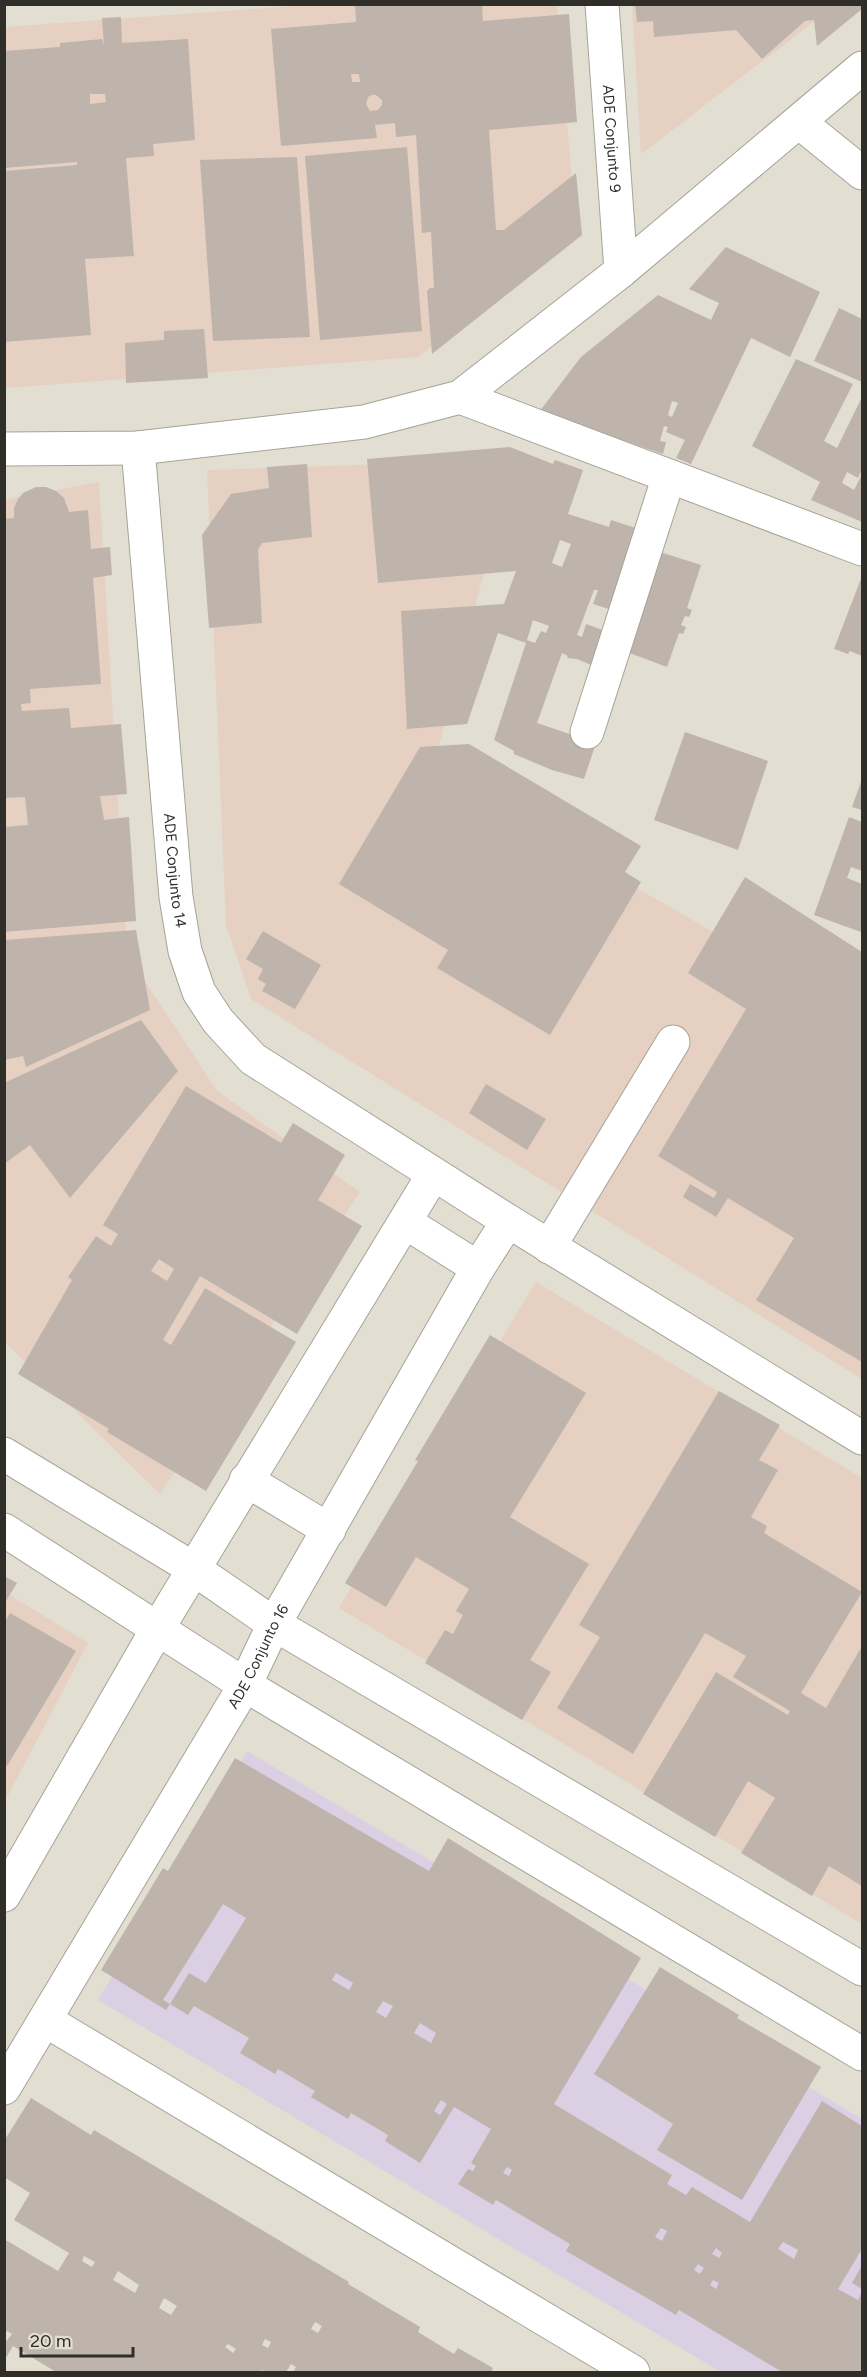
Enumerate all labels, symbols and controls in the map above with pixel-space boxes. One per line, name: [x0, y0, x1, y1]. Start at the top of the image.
street label: ADE Conjunto 9: [599, 84, 624, 193]
street label: ADE Conjunto 14: [160, 812, 190, 929]
street label: ADE Conjunto 16: [224, 1601, 293, 1712]
scale bar: [21, 2320, 134, 2358]
text: 20 m: [30, 2330, 71, 2352]

